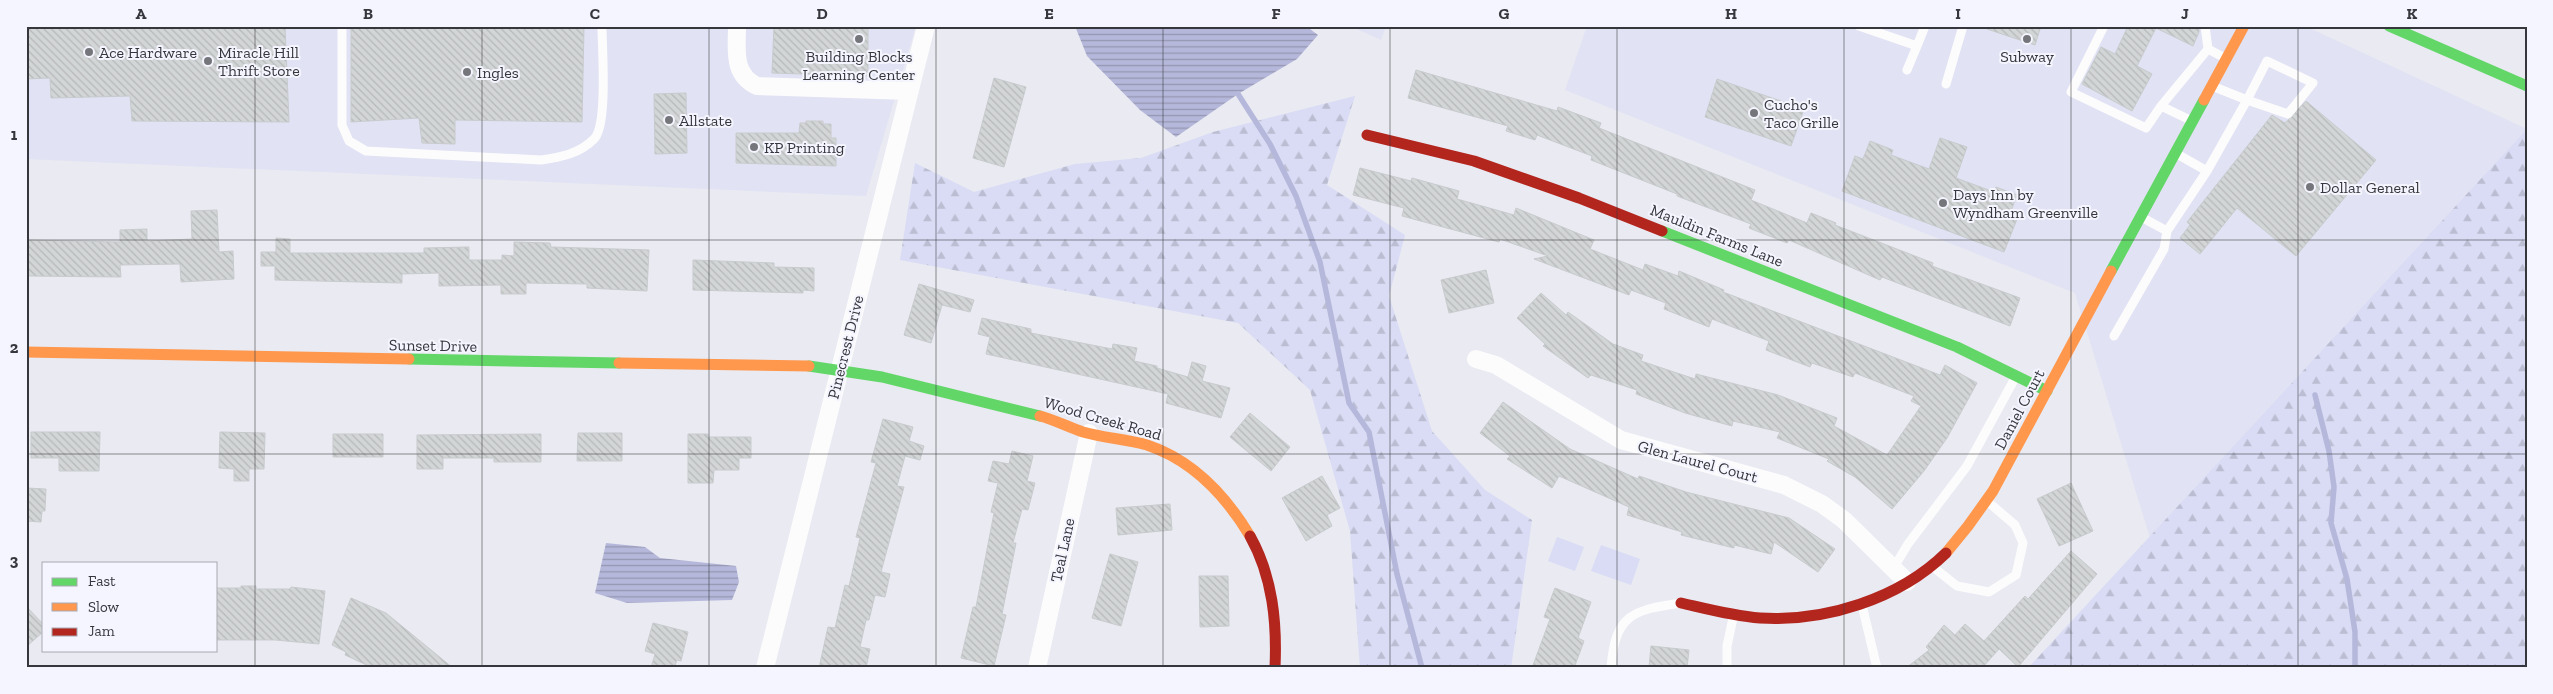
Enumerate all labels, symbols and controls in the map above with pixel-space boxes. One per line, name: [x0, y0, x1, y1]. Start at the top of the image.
text: A: [136, 4, 147, 23]
text: B: [363, 4, 373, 23]
text: C: [590, 4, 600, 23]
text: D: [816, 4, 828, 23]
text: E: [1044, 4, 1054, 23]
text: F: [1271, 4, 1281, 23]
text: G: [1499, 4, 1510, 23]
text: H: [1725, 4, 1737, 23]
text: I: [1955, 4, 1961, 23]
text: J: [2181, 4, 2189, 23]
text: K: [2407, 4, 2418, 23]
marker: Building Blocks Learning Center: [853, 33, 865, 45]
marker: Subway: [2021, 33, 2033, 45]
place label: Ace Hardware: [99, 43, 197, 62]
place label: Miracle Hill Thrift Store: [218, 43, 300, 80]
marker: Ace Hardware: [83, 46, 95, 58]
place label: Building Blocks Learning Center: [802, 47, 916, 84]
place label: Subway: [2000, 47, 2055, 66]
marker: Miracle Hill Thrift Store: [202, 55, 214, 67]
place label: Ingles: [477, 63, 519, 82]
marker: Ingles: [461, 66, 473, 78]
place label: Cucho's Taco Grille: [1764, 95, 1839, 132]
marker: Cucho's Taco Grille: [1748, 107, 1760, 119]
place label: Allstate: [679, 111, 732, 130]
marker: Allstate: [663, 114, 675, 126]
text: 1: [11, 125, 18, 144]
place label: KP Printing: [764, 138, 845, 157]
marker: KP Printing: [748, 141, 760, 153]
place label: Dollar General: [2320, 178, 2420, 197]
marker: Dollar General: [2304, 181, 2316, 193]
place label: Days Inn by Wyndham Greenville: [1953, 185, 2098, 222]
marker: Days Inn by Wyndham Greenville: [1937, 197, 1949, 209]
street label: Mauldin Farms Lane: [1648, 200, 1786, 271]
street label: Pinecrest Drive: [823, 293, 868, 401]
street label: Sunset Drive: [389, 335, 477, 356]
text: 2: [10, 338, 19, 357]
street label: Daniel Court: [1990, 366, 2049, 453]
street label: Wood Creek Road: [1042, 393, 1164, 444]
street label: Glen Laurel Court: [1636, 436, 1760, 487]
street label: Teal Lane: [1046, 516, 1079, 584]
text: 3: [10, 551, 19, 570]
legend: [42, 562, 218, 652]
text: Fast: [88, 572, 116, 590]
text: Slow: [88, 598, 120, 616]
text: Jam: [88, 622, 115, 640]

